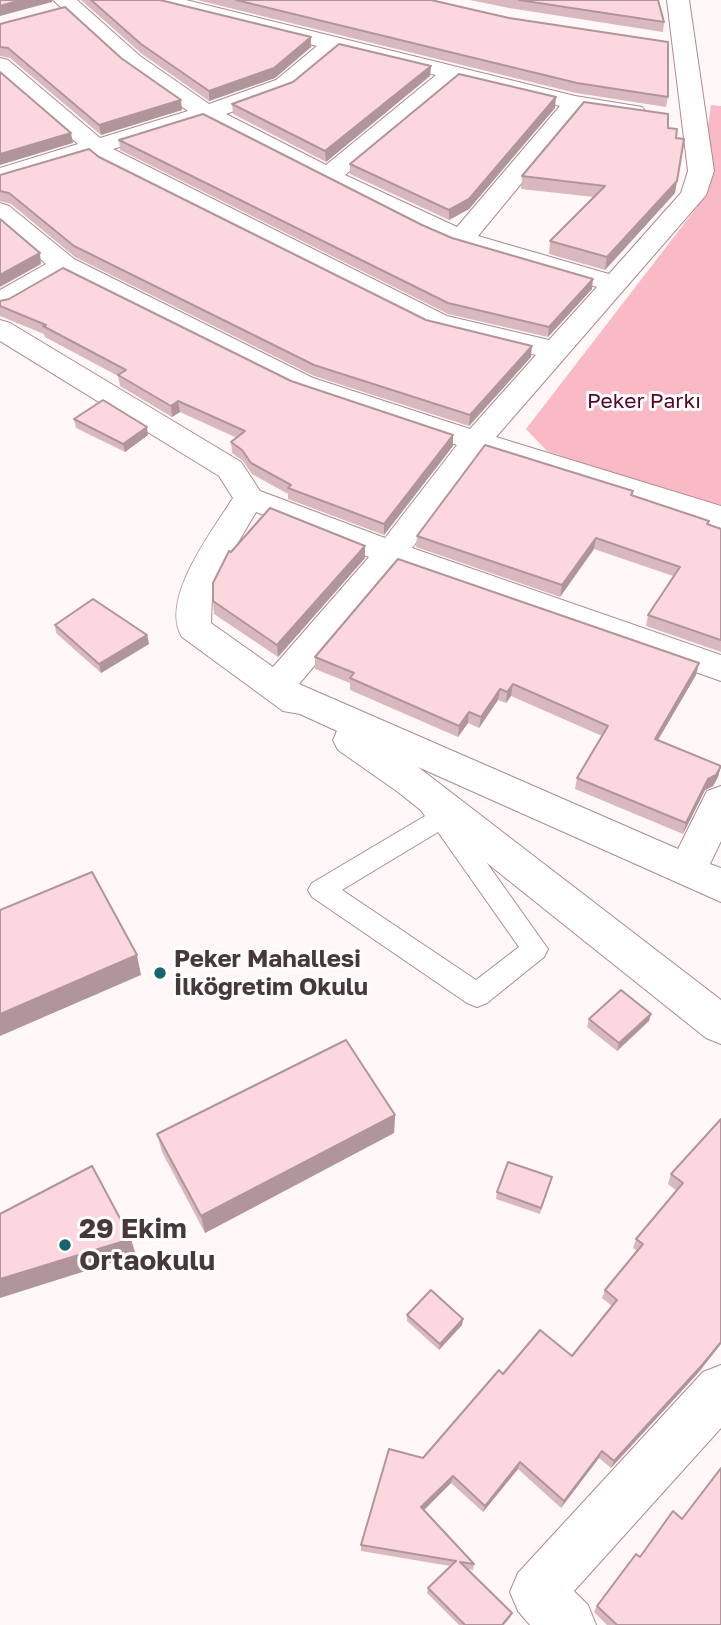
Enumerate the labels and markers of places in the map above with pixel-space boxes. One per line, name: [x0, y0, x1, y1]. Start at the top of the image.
place label: Peker Mahallesi İlköğretim Okulu: [174, 945, 368, 1001]
marker: Peker Mahallesi İlköğretim Okulu: [152, 965, 168, 981]
place label: 29 Ekim Ortaokulu: [79, 1212, 215, 1278]
marker: 29 Ekim Ortaokulu: [57, 1237, 73, 1253]

